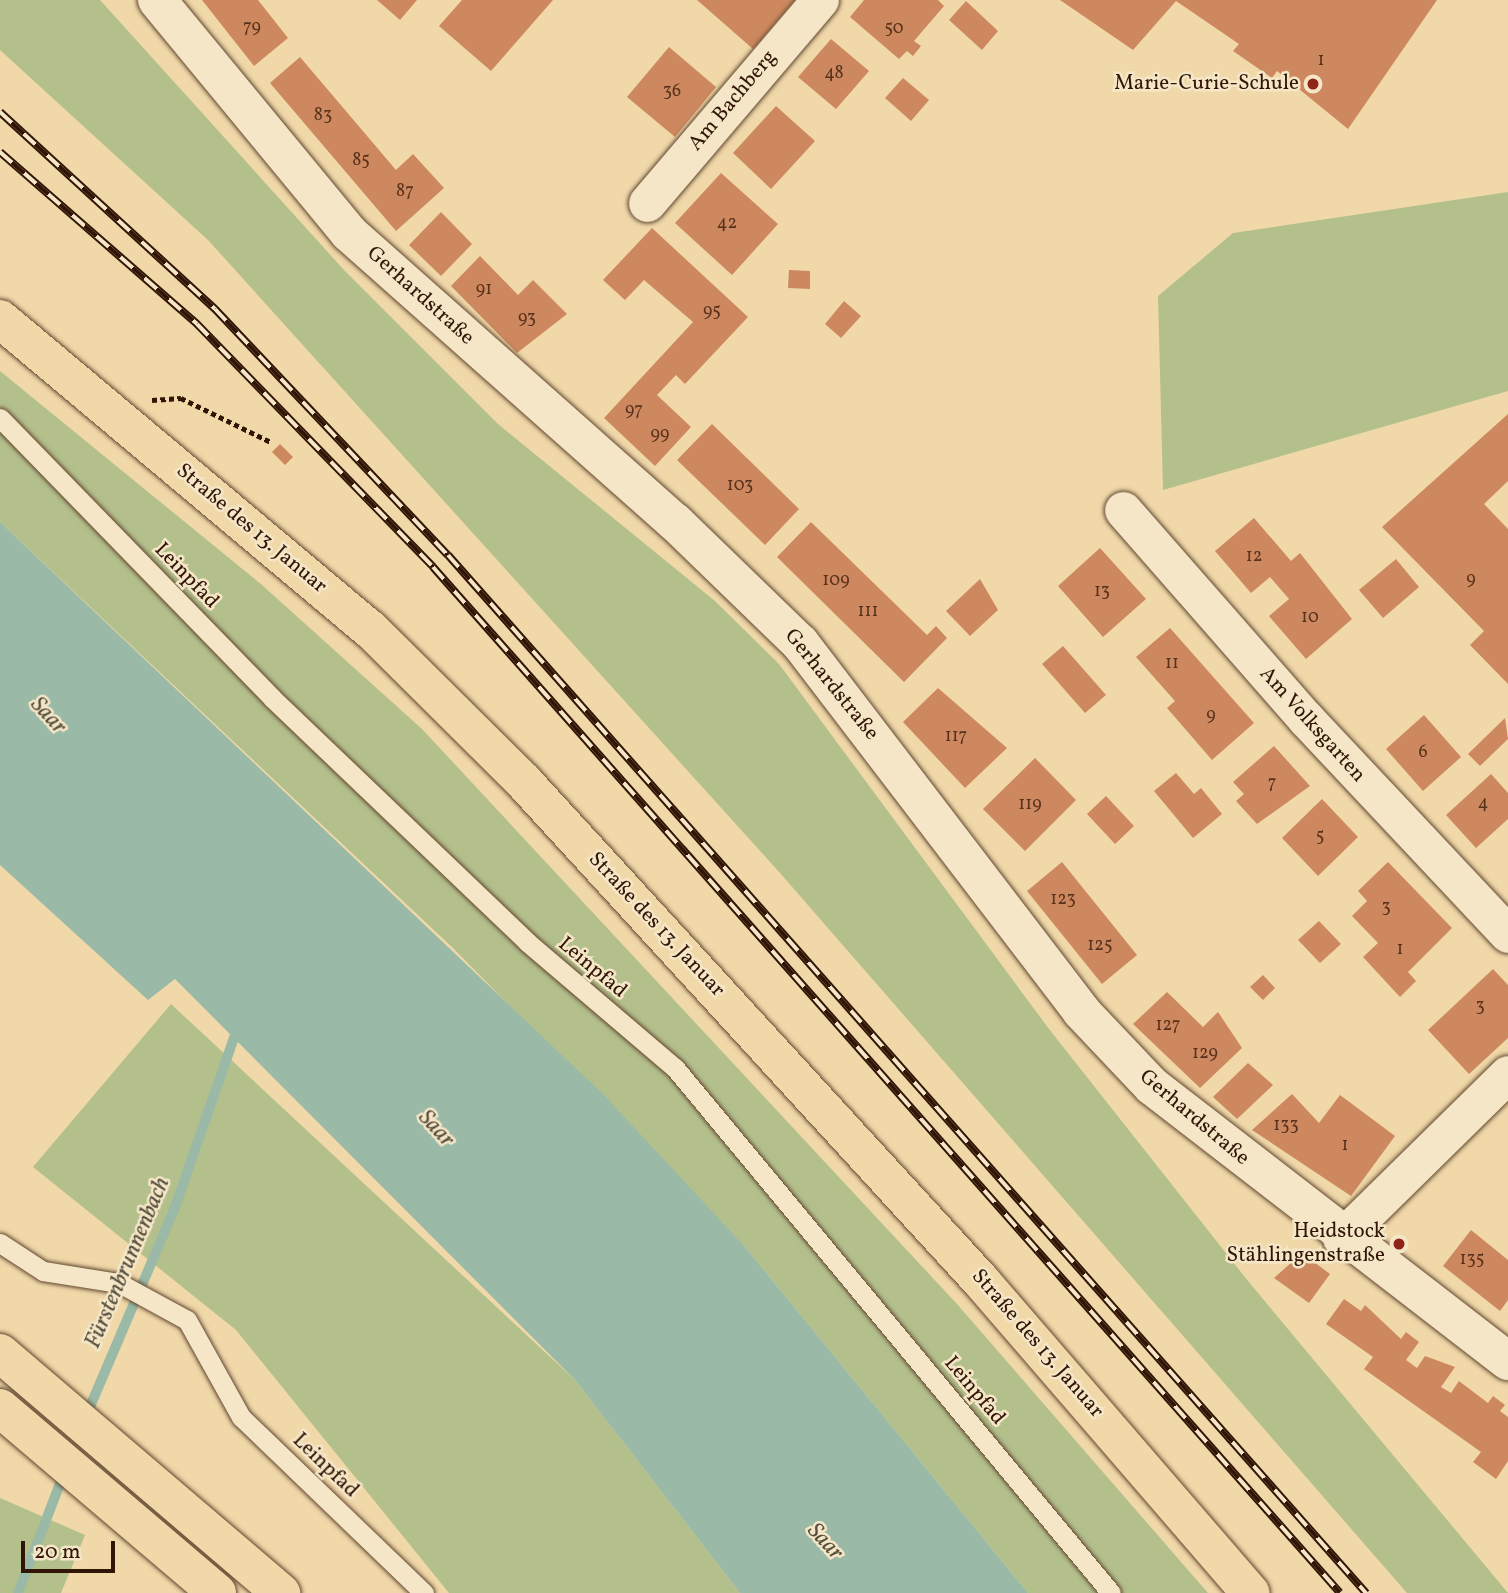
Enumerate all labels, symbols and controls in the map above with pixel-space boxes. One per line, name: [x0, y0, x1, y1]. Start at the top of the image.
house number: 79: [243, 17, 261, 39]
house number: 50: [884, 18, 904, 40]
street label: Am Bachberg: [684, 46, 782, 156]
house number: 1: [1318, 50, 1324, 72]
house number: 48: [824, 63, 844, 85]
place label: Marie-Curie-Schule: [1114, 71, 1299, 97]
marker: Marie-Curie-Schule: [1305, 76, 1321, 92]
house number: 36: [663, 81, 681, 103]
house number: 83: [314, 105, 332, 127]
house number: 85: [352, 150, 370, 172]
house number: 87: [396, 181, 414, 203]
house number: 42: [717, 213, 737, 235]
street label: Gerhardstraße: [361, 241, 479, 351]
house number: 91: [476, 279, 492, 301]
house number: 95: [703, 301, 721, 323]
house number: 93: [518, 308, 536, 330]
house number: 97: [625, 400, 643, 422]
house number: 99: [651, 424, 669, 446]
street label: Straße des 13. Januar: [171, 459, 331, 599]
house number: 103: [727, 475, 753, 497]
street label: Leinpfad: [148, 538, 224, 614]
house number: 12: [1246, 546, 1262, 568]
house number: 9: [1466, 569, 1476, 591]
house number: 109: [822, 570, 850, 592]
house number: 13: [1094, 581, 1110, 603]
house number: 111: [858, 601, 878, 623]
house number: 10: [1301, 607, 1319, 629]
street label: Gerhardstraße: [778, 624, 884, 746]
house number: 11: [1165, 653, 1179, 675]
street label: Am Volksgarten: [1253, 662, 1371, 788]
water label: Saar: [24, 692, 72, 740]
house number: 9: [1206, 705, 1216, 727]
house number: 117: [945, 726, 967, 748]
house number: 6: [1418, 742, 1428, 764]
house number: 7: [1268, 773, 1276, 795]
house number: 4: [1478, 793, 1488, 815]
house number: 119: [1018, 794, 1042, 816]
house number: 5: [1316, 826, 1324, 848]
street label: Straße des 13. Januar: [582, 847, 730, 1003]
house number: 123: [1050, 889, 1076, 911]
house number: 3: [1381, 897, 1391, 919]
street label: Leinpfad: [552, 932, 632, 1004]
house number: 125: [1087, 935, 1113, 957]
house number: 1: [1397, 939, 1403, 961]
house number: 3: [1475, 996, 1485, 1018]
house number: 127: [1156, 1015, 1180, 1037]
house number: 129: [1192, 1043, 1218, 1065]
street label: Gerhardstraße: [1134, 1065, 1254, 1171]
water label: Saar: [412, 1105, 460, 1153]
house number: 133: [1273, 1115, 1299, 1137]
house number: 1: [1342, 1135, 1348, 1157]
water label: Fürstenbrunnenbach: [80, 1173, 176, 1353]
place label: Heidstock Stählingenstraße: [1227, 1219, 1385, 1269]
marker: Heidstock Stählingenstraße: [1391, 1236, 1407, 1252]
house number: 135: [1460, 1249, 1484, 1271]
street label: Straße des 13. Januar: [965, 1264, 1109, 1424]
street label: Leinpfad: [938, 1351, 1010, 1431]
street label: Leinpfad: [287, 1428, 363, 1504]
water label: Saar: [801, 1518, 849, 1566]
scale bar: [24, 1526, 119, 1570]
text: 20 m: [34, 1538, 80, 1567]

